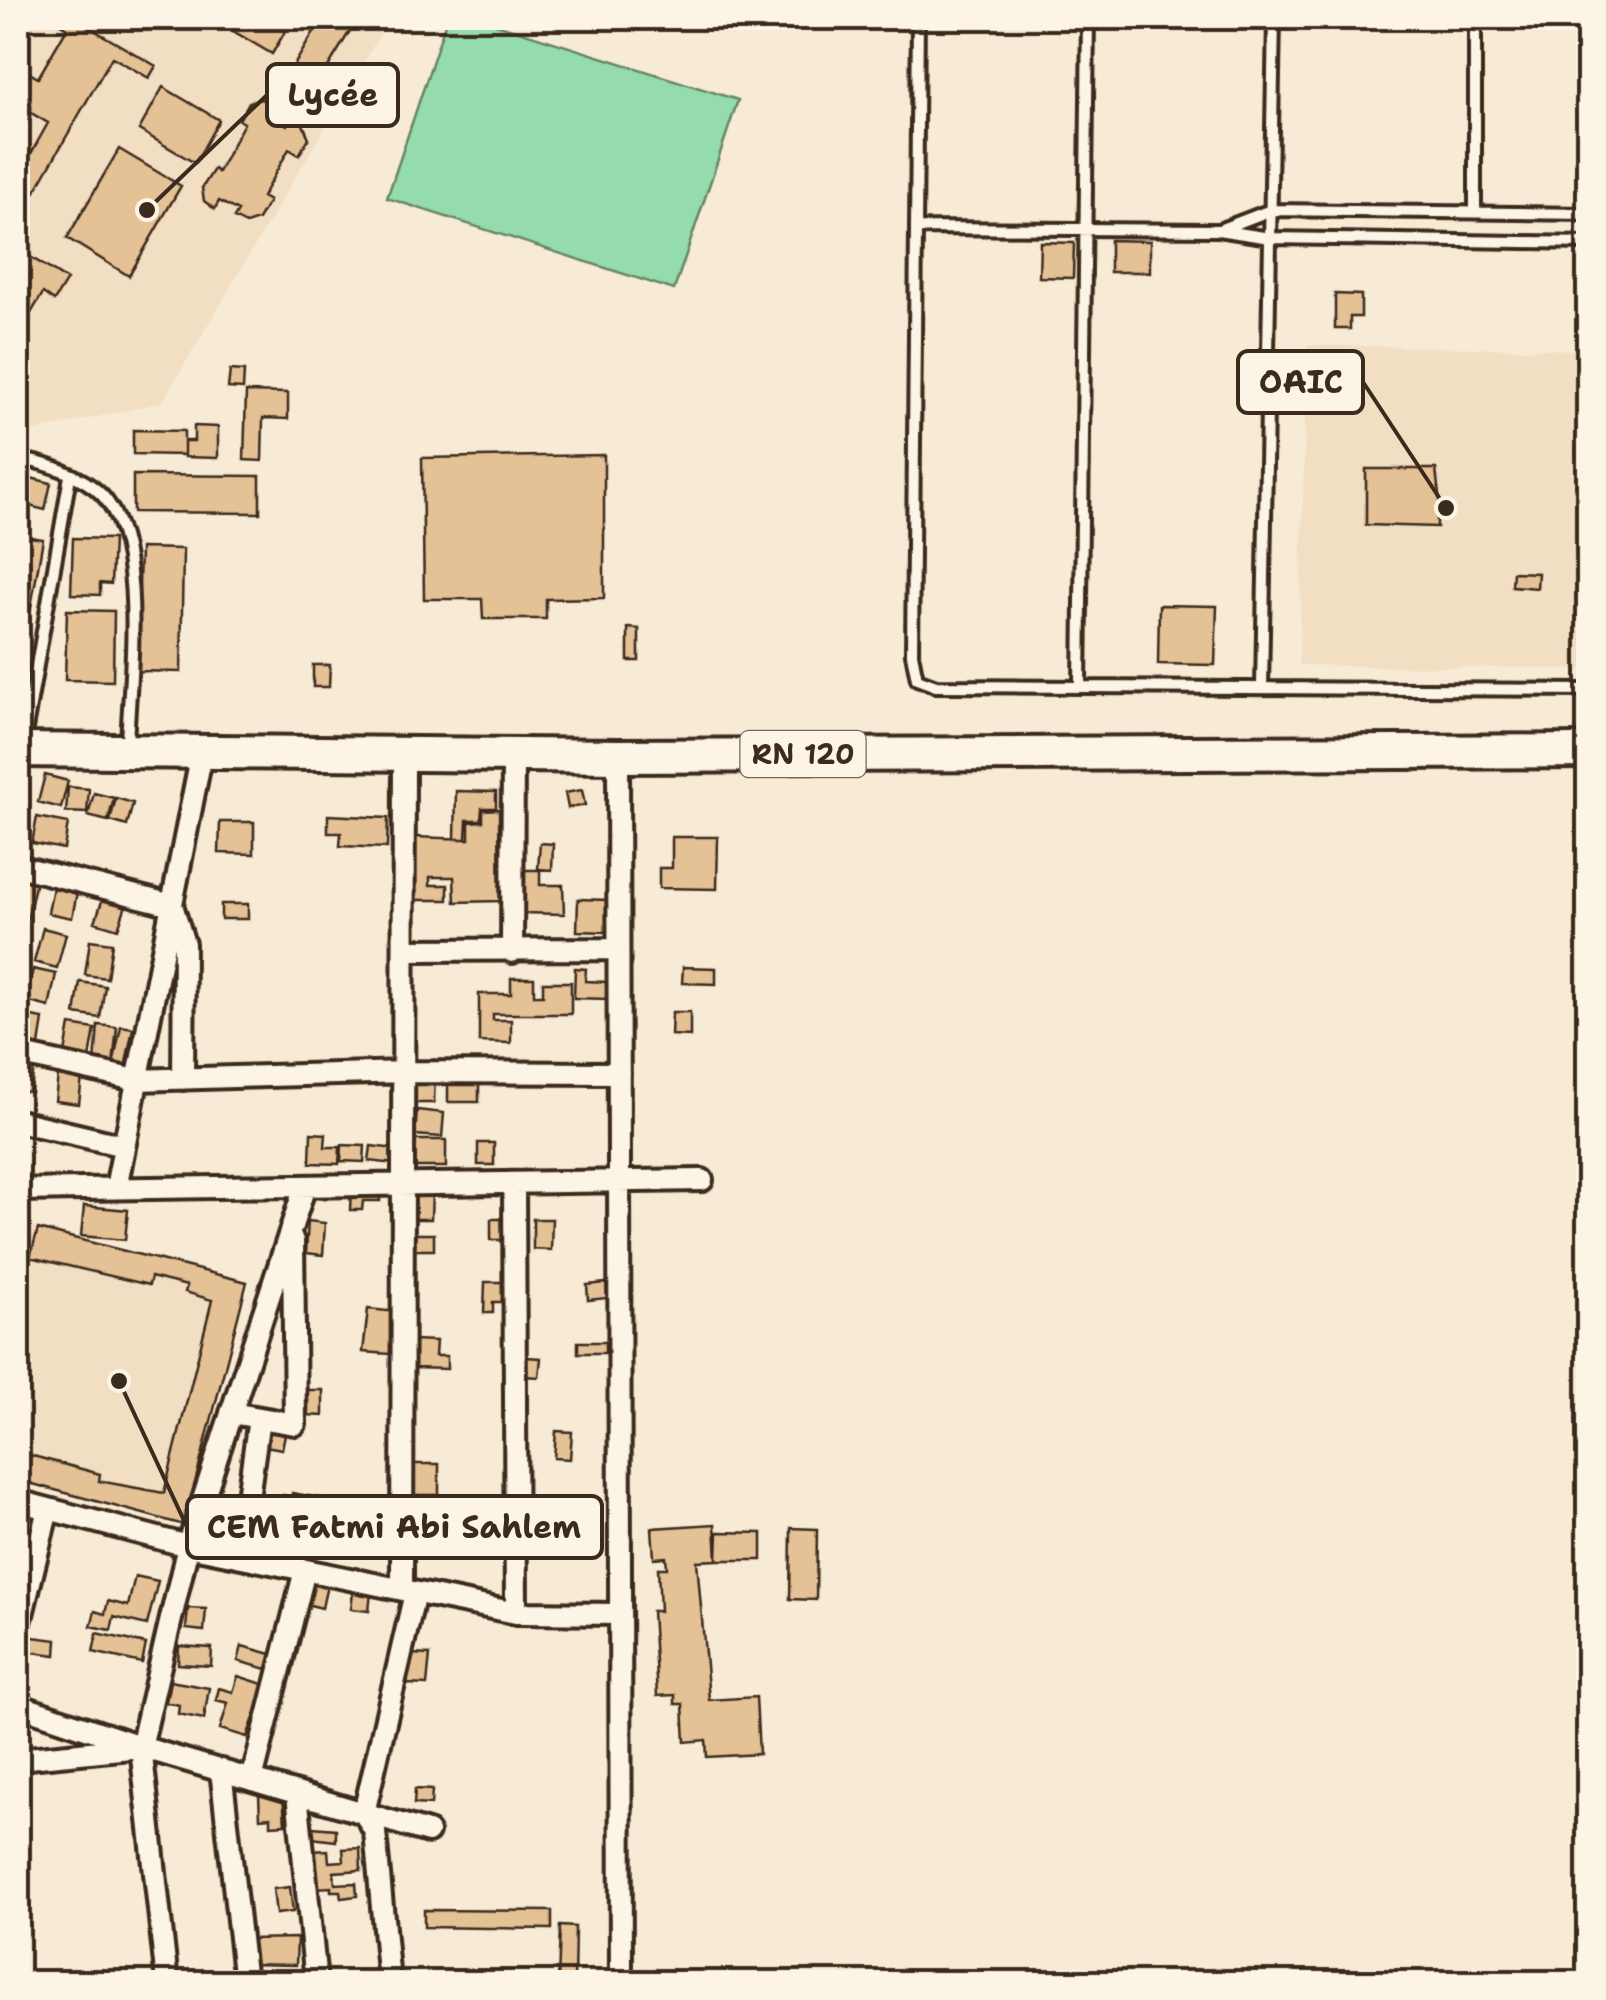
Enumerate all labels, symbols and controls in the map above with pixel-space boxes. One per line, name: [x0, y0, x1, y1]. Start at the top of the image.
callout: Lycée: [267, 64, 398, 126]
text: Lycée: [288, 73, 378, 116]
callout: OAIC: [1238, 351, 1363, 413]
text: OAIC: [1259, 360, 1343, 403]
road number: RN 120: [740, 731, 866, 777]
callout: CEM Fatmi Abi Sahlem: [187, 1496, 602, 1558]
text: CEM Fatmi Abi Sahlem: [207, 1505, 581, 1548]

